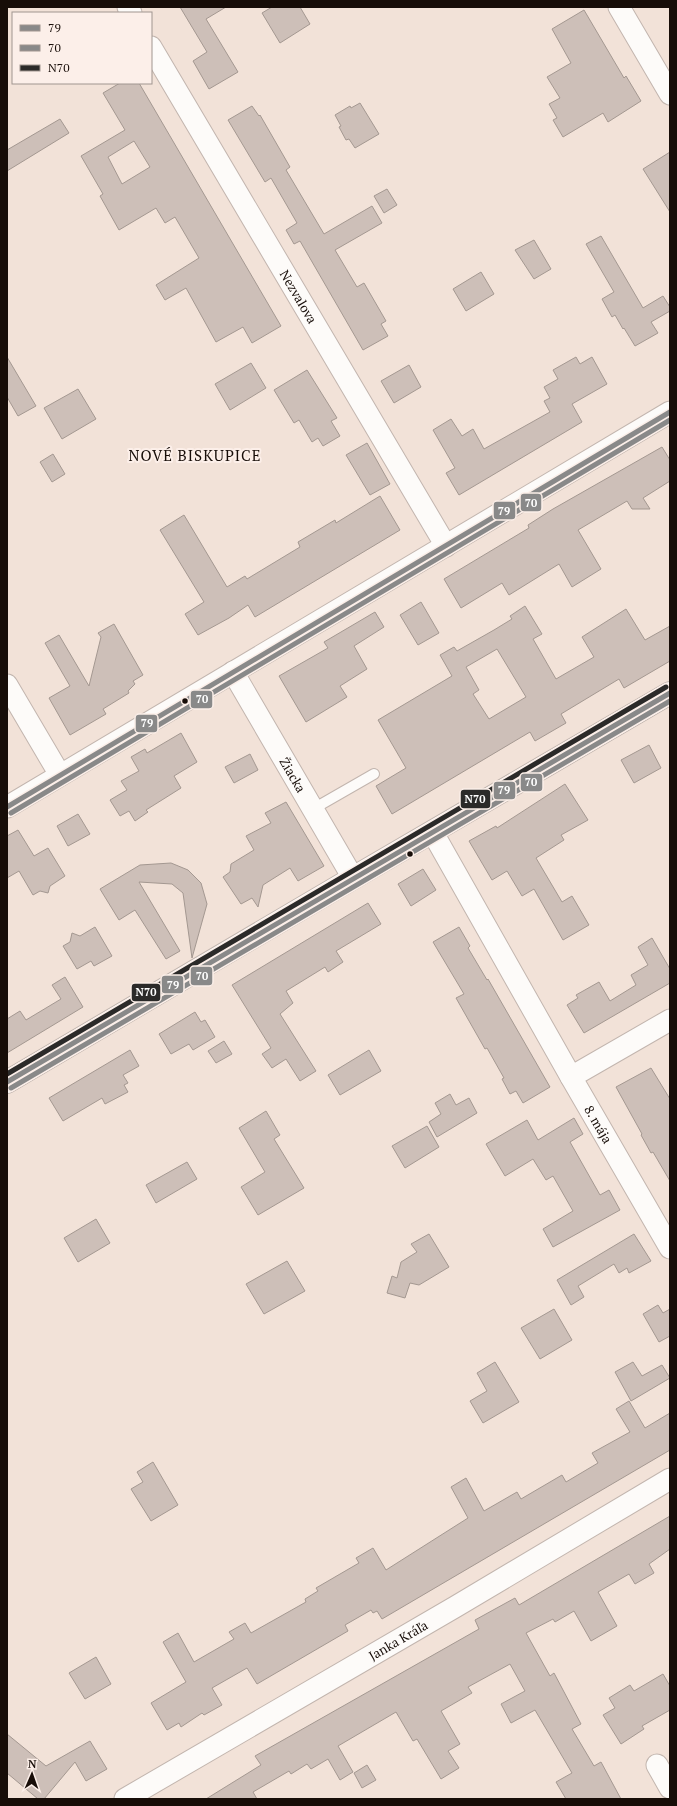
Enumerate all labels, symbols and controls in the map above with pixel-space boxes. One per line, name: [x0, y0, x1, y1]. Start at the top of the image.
legend: [12, 12, 152, 84]
text: 79: [48, 20, 61, 35]
text: 70: [48, 40, 61, 55]
text: N70: [48, 60, 70, 75]
street label: Nezvalova: [276, 267, 322, 327]
district label: NOVÉ BISKUPICE: [128, 445, 262, 465]
line badge: 70: [520, 493, 542, 512]
text: 70: [525, 496, 537, 510]
line badge: 79: [493, 501, 516, 520]
text: 79: [498, 504, 510, 518]
line badge: 70: [190, 690, 213, 709]
text: 70: [196, 692, 208, 706]
unlabelled marker: [180, 696, 190, 706]
line badge: 79: [135, 714, 158, 733]
text: 79: [141, 716, 153, 730]
street label: Žiacka: [276, 754, 310, 796]
line badge: 70: [520, 773, 543, 792]
text: 70: [525, 775, 537, 789]
line badge: 79: [493, 781, 516, 800]
text: 79: [498, 783, 510, 797]
line badge: N70: [460, 789, 491, 809]
text: N70: [465, 792, 485, 806]
unlabelled marker: [405, 849, 415, 859]
line badge: 70: [190, 966, 213, 986]
text: 70: [196, 969, 208, 983]
line badge: 79: [161, 975, 184, 994]
text: 79: [167, 978, 179, 992]
line badge: N70: [131, 983, 161, 1002]
text: N70: [136, 985, 156, 999]
street label: 8. mája: [580, 1102, 617, 1147]
street label: Janka Kráľa: [365, 1616, 431, 1664]
north arrow: [12, 1754, 52, 1794]
text: N: [28, 1757, 37, 1771]

